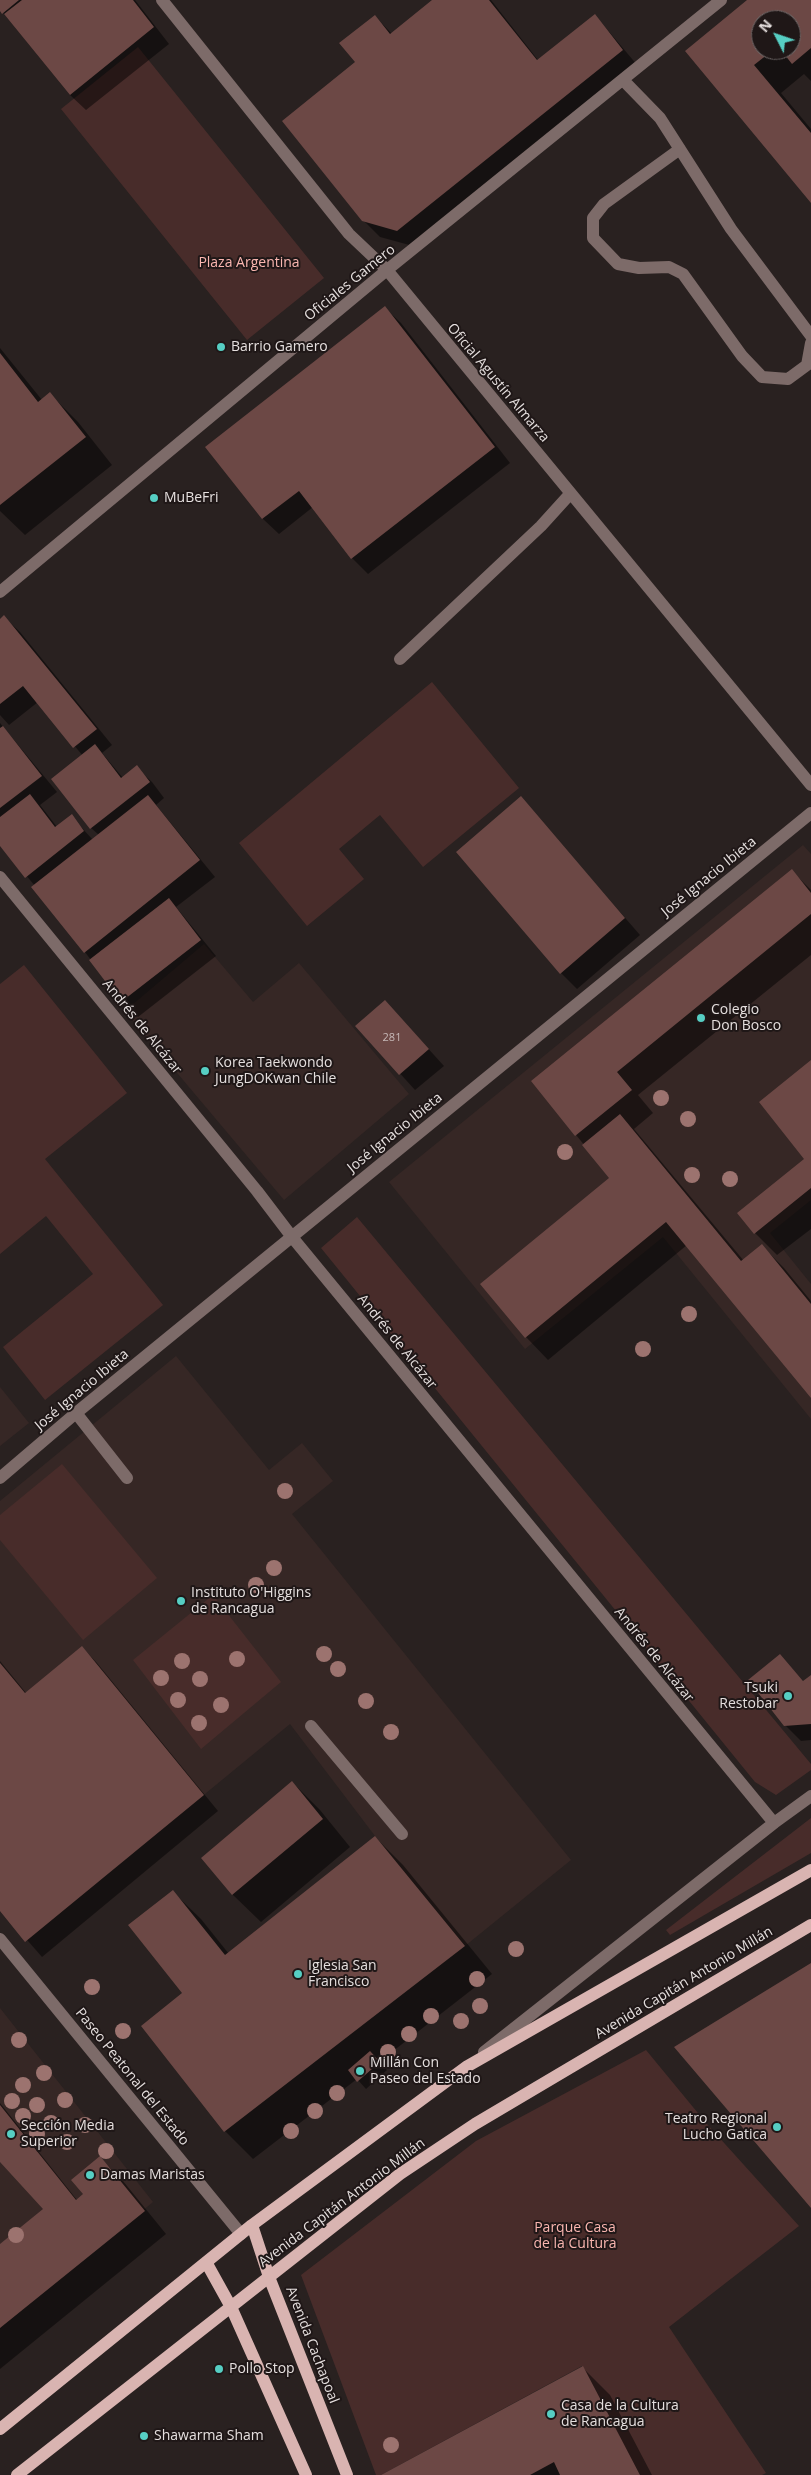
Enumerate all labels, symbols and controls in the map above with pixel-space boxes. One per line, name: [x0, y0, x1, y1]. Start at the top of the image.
north arrow: [751, 10, 801, 60]
text: N: [754, 15, 776, 36]
street label: Oficiales Gamero: [301, 241, 399, 325]
park label: Plaza Argentina: [198, 255, 300, 271]
street label: Oficial Agustín Almarza: [443, 320, 553, 446]
place label: Barrio Gamero: [231, 339, 328, 355]
marker: Barrio Gamero: [215, 341, 227, 353]
place label: MuBeFri: [164, 490, 219, 506]
marker: MuBeFri: [148, 492, 160, 504]
street label: José Ignacio Ibieta: [658, 834, 760, 920]
street label: Andrés de Alcázar: [99, 976, 185, 1078]
place label: Colegio Don Bosco: [711, 1002, 781, 1034]
marker: Colegio Don Bosco: [695, 1012, 707, 1024]
house number: 281: [383, 1031, 401, 1045]
place label: Korea Taekwondo JungDOKwan Chile: [215, 1055, 336, 1088]
marker: Korea Taekwondo JungDOKwan Chile: [199, 1065, 211, 1077]
street label: José Ignacio Ibieta: [344, 1090, 446, 1176]
street label: Andrés de Alcázar: [354, 1291, 440, 1393]
street label: José Ignacio Ibieta: [32, 1346, 132, 1434]
place label: Instituto O'Higgins de Rancagua: [191, 1585, 311, 1618]
marker: Instituto O'Higgins de Rancagua: [175, 1595, 187, 1607]
street label: Andrés de Alcázar: [611, 1604, 697, 1706]
place label: Tsuki Restobar: [719, 1680, 778, 1712]
marker: Tsuki Restobar: [782, 1690, 794, 1702]
street label: Avenida Capitán Antonio Millán: [592, 1923, 776, 2043]
place label: Iglesia San Francisco: [308, 1958, 377, 1990]
marker: Iglesia San Francisco: [292, 1968, 304, 1980]
street label: Paseo Peatonal del Estado: [71, 2005, 193, 2149]
place label: Millán Con Paseo del Estado: [370, 2055, 481, 2088]
marker: Millán Con Paseo del Estado: [354, 2065, 366, 2077]
place label: Teatro Regional Lucho Gatica: [665, 2111, 767, 2144]
place label: Sección Media Superior: [21, 2118, 114, 2150]
marker: Teatro Regional Lucho Gatica: [771, 2121, 783, 2133]
marker: Sección Media Superior: [5, 2128, 17, 2140]
street label: Avenida Capitán Antonio Millán: [255, 2135, 429, 2271]
place label: Damas Maristas: [100, 2167, 205, 2183]
marker: Damas Maristas: [84, 2169, 96, 2181]
park label: Parque Casa de la Cultura: [533, 2220, 617, 2252]
street label: Avenida Cachapoal: [282, 2284, 342, 2406]
place label: Pollo Stop: [229, 2361, 295, 2377]
marker: Pollo Stop: [213, 2363, 225, 2375]
place label: Casa de la Cultura de Rancagua: [561, 2398, 679, 2430]
marker: Casa de la Cultura de Rancagua: [545, 2408, 557, 2420]
place label: Shawarma Sham: [154, 2428, 264, 2444]
marker: Shawarma Sham: [138, 2430, 150, 2442]

